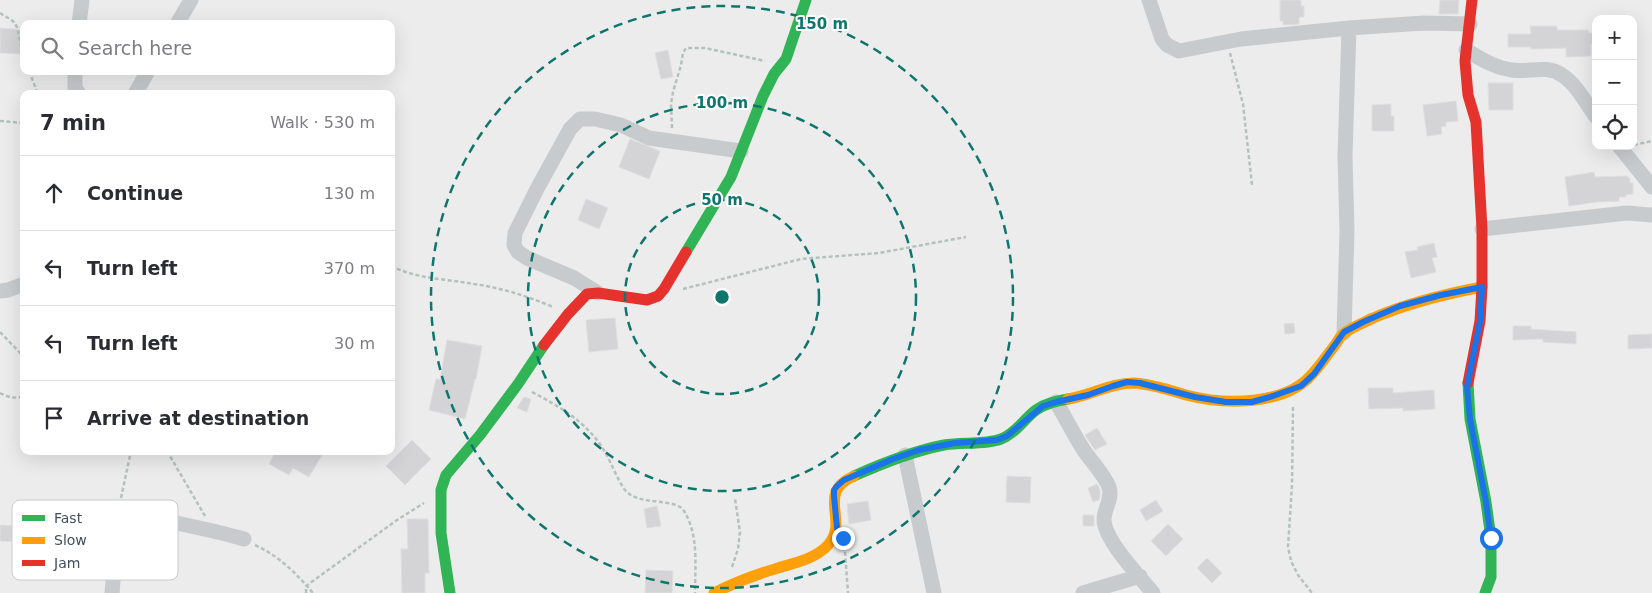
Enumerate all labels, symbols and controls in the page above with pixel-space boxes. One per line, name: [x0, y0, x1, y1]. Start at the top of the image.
text: 150 m: [796, 15, 848, 33]
map controls: [1592, 15, 1637, 150]
button: +: [1592, 15, 1637, 60]
search box: [20, 20, 395, 75]
icon: search: [38, 34, 66, 62]
text: Search here: [78, 37, 192, 59]
button: −: [1592, 60, 1637, 105]
text: 100 m: [696, 94, 748, 112]
button: locate: [1592, 105, 1637, 150]
text: 7 min: [40, 111, 106, 135]
text: Walk · 530 m: [270, 113, 375, 132]
icon: ahead: [40, 179, 68, 207]
text: Continue: [87, 182, 183, 204]
text: 130 m: [324, 184, 375, 203]
text: 50 m: [701, 191, 743, 209]
icon: left: [40, 254, 68, 282]
text: Turn left: [87, 257, 178, 279]
text: 370 m: [324, 259, 375, 278]
centre of rings: [713, 288, 731, 306]
icon: left: [40, 329, 68, 357]
text: Turn left: [87, 332, 178, 354]
text: 30 m: [334, 334, 375, 353]
icon: arrive: [40, 404, 68, 432]
text: Arrive at destination: [87, 407, 309, 429]
legend: [12, 500, 178, 580]
text: Fast: [54, 510, 83, 526]
route end: [832, 527, 855, 550]
route start: [1480, 527, 1503, 550]
text: Slow: [54, 532, 87, 548]
text: Jam: [53, 555, 80, 571]

